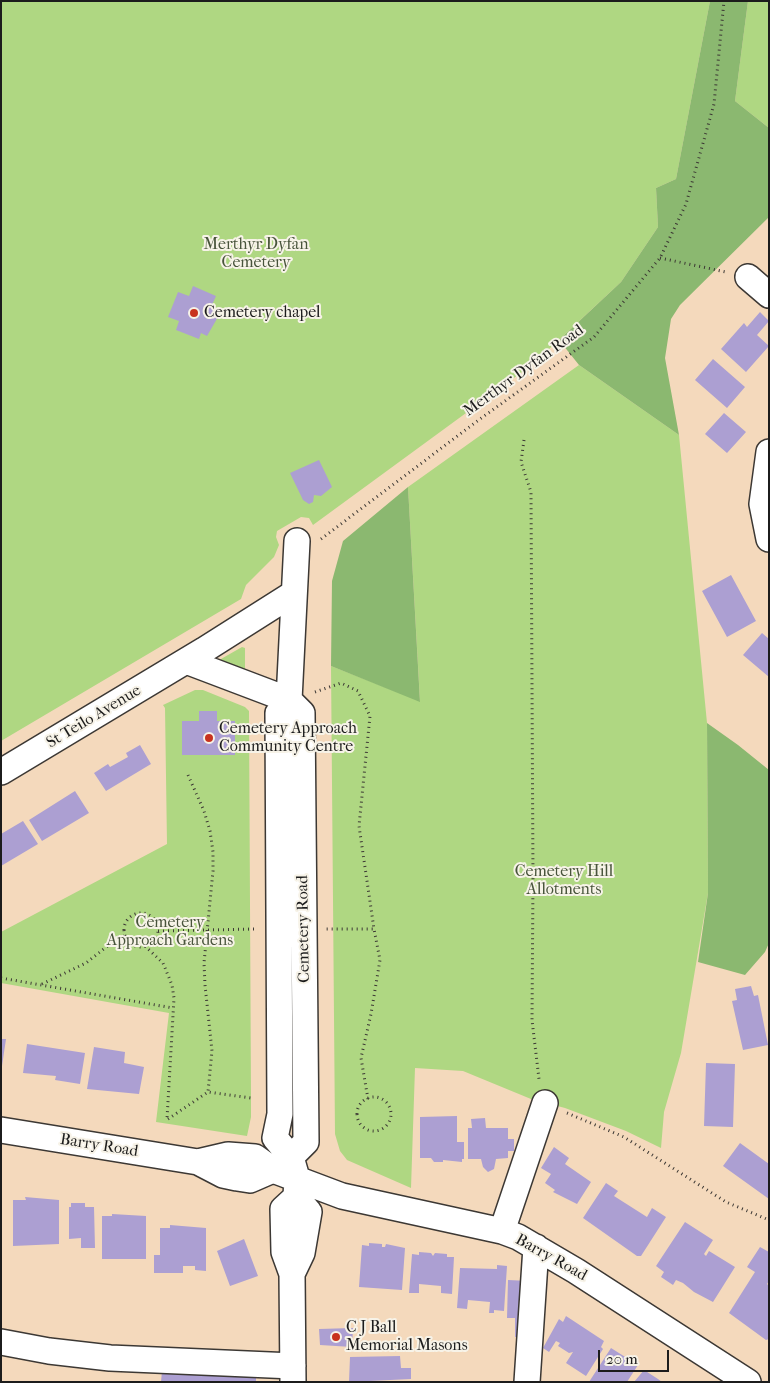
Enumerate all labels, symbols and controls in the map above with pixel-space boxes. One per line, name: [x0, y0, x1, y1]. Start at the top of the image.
park label: Merthyr Dyfan Cemetery: [204, 235, 308, 273]
place label: Cemetery chapel: [204, 303, 321, 323]
marker: Cemetery chapel: [188, 307, 200, 319]
street label: Merthyr Dyfan Road: [460, 321, 588, 421]
street label: St Teilo Avenue: [43, 681, 145, 753]
place label: Cemetery Approach Community Centre: [219, 719, 357, 757]
marker: Cemetery Approach Community Centre: [203, 732, 215, 744]
park label: Cemetery Hill Allotments: [515, 862, 613, 900]
street label: Cemetery Road: [293, 875, 315, 983]
park label: Cemetery Approach Gardens: [107, 913, 233, 951]
street label: Barry Road: [58, 1130, 140, 1162]
street label: Barry Road: [512, 1230, 590, 1286]
place label: C J Ball Memorial Masons: [346, 1318, 468, 1356]
marker: C J Ball Memorial Masons: [330, 1331, 342, 1343]
scale bar: [600, 1340, 671, 1372]
text: 20 m: [606, 1350, 638, 1368]

